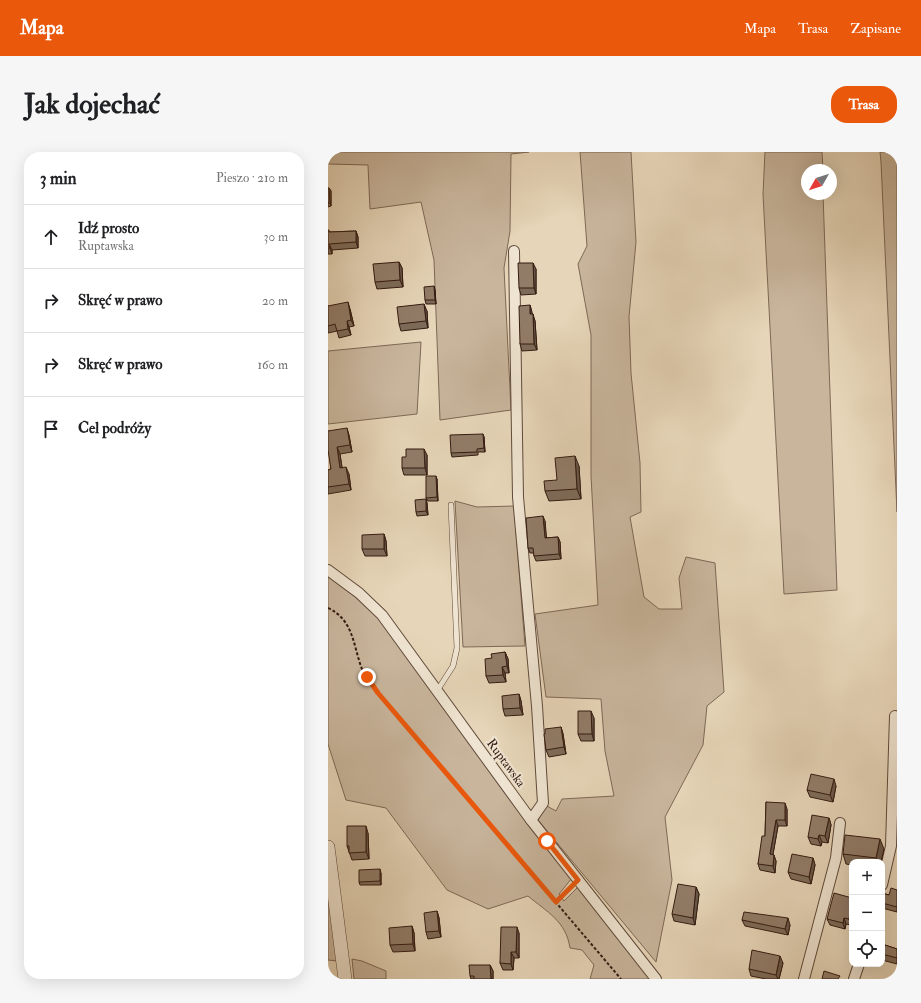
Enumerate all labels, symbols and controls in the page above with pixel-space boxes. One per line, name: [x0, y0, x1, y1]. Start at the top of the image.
text: Mapa: [20, 16, 64, 40]
text: Mapa: [744, 20, 776, 37]
text: Trasa: [798, 20, 828, 37]
text: Zapisane: [850, 20, 901, 37]
button: Trasa: [831, 86, 897, 123]
text: Jak dojechać: [24, 87, 160, 122]
north arrow: [801, 164, 837, 200]
text: 3 min: [40, 168, 77, 189]
text: Pieszo · 210 m: [216, 170, 288, 186]
text: Idź prosto: [78, 219, 139, 238]
icon: ahead: [40, 226, 62, 248]
text: 30 m: [264, 229, 288, 245]
text: Ruptawska: [78, 238, 134, 254]
icon: right: [40, 290, 62, 312]
text: Skręć w prawo: [78, 291, 162, 310]
text: 20 m: [262, 293, 288, 309]
icon: right: [40, 354, 62, 376]
text: Skręć w prawo: [78, 355, 162, 374]
text: 160 m: [257, 357, 288, 373]
icon: arrive: [40, 418, 62, 440]
text: Cel podróży: [78, 419, 151, 438]
route end: [358, 668, 376, 686]
street label: Ruptawska: [482, 736, 529, 791]
route start: [538, 832, 556, 850]
map controls: [849, 859, 885, 967]
button: +: [849, 859, 885, 895]
button: −: [849, 895, 885, 931]
button: locate: [849, 931, 885, 967]

